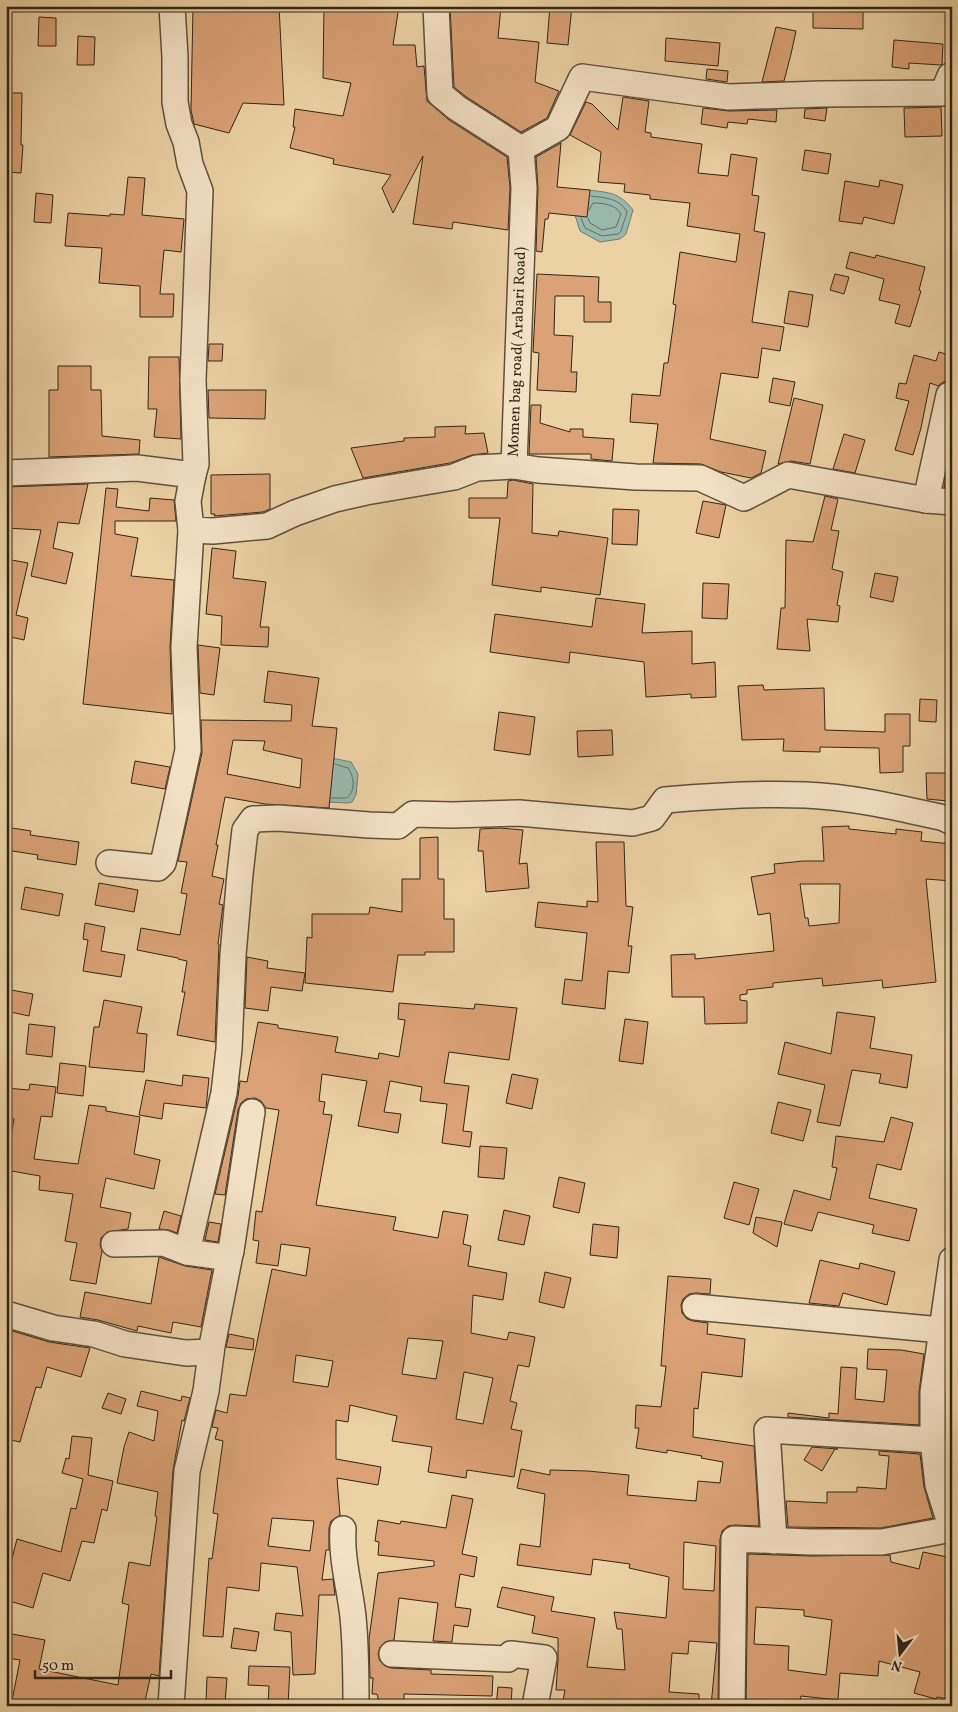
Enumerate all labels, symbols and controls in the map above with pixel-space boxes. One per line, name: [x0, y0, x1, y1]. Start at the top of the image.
street label: Momen bag road( Arabari Road): [504, 247, 532, 457]
north arrow: [876, 1630, 926, 1680]
scale bar: [35, 1647, 171, 1679]
text: N: [889, 1655, 904, 1676]
text: 50 m: [42, 1656, 74, 1677]

